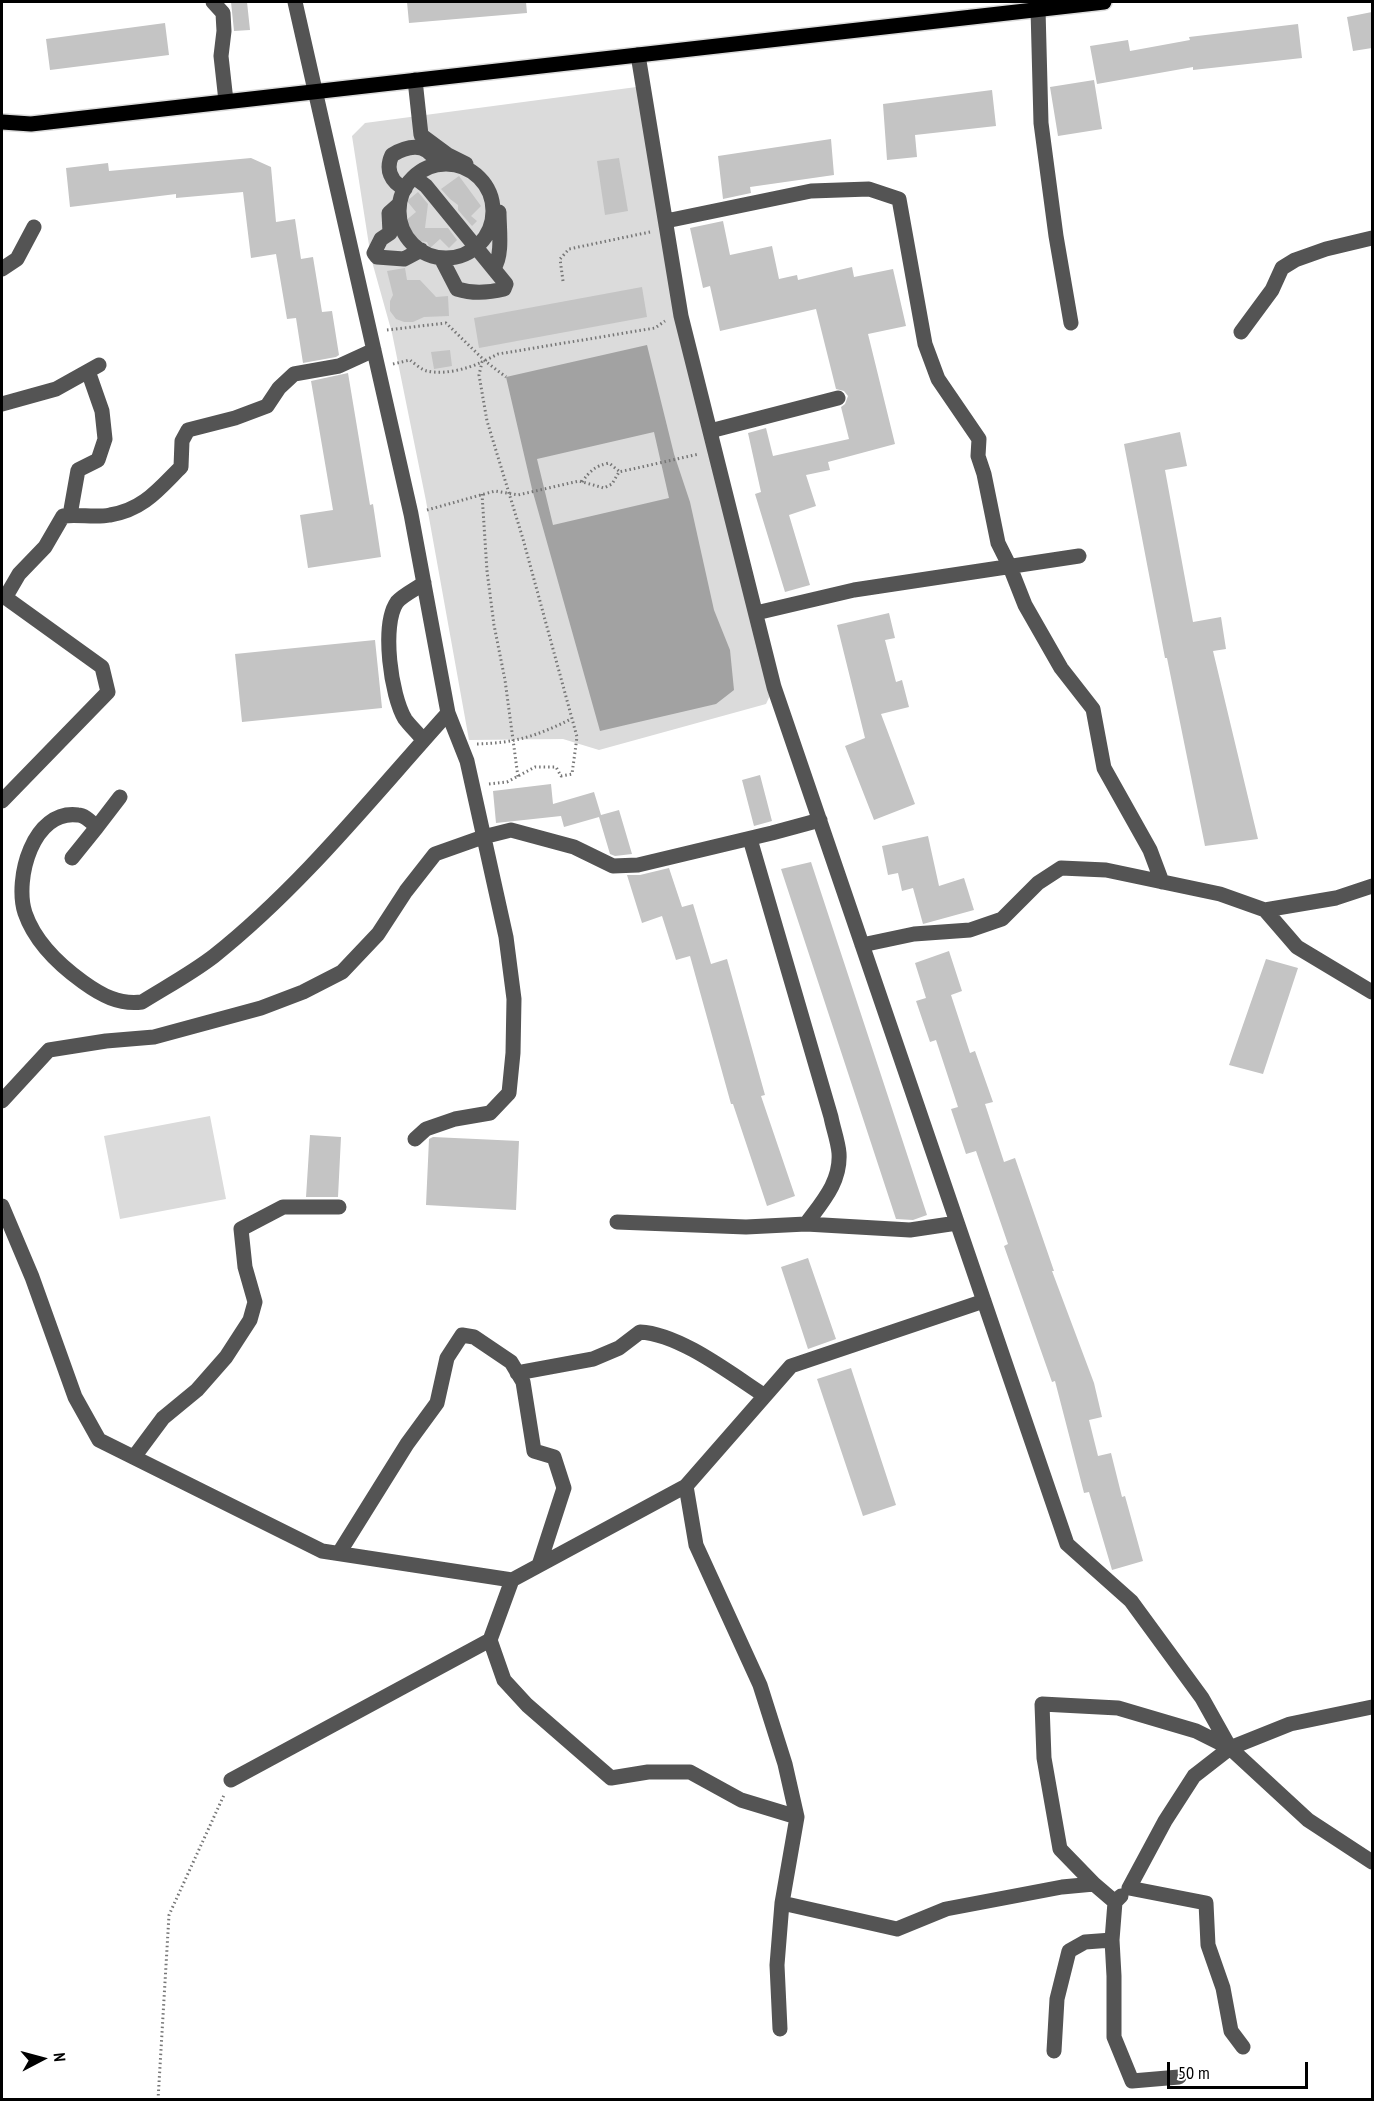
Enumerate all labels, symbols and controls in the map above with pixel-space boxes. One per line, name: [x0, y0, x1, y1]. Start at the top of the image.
north arrow: [12, 2029, 72, 2089]
scale bar: [1170, 2050, 1311, 2088]
text: N: [50, 2052, 70, 2062]
text: 50 m: [1178, 2061, 1210, 2084]

